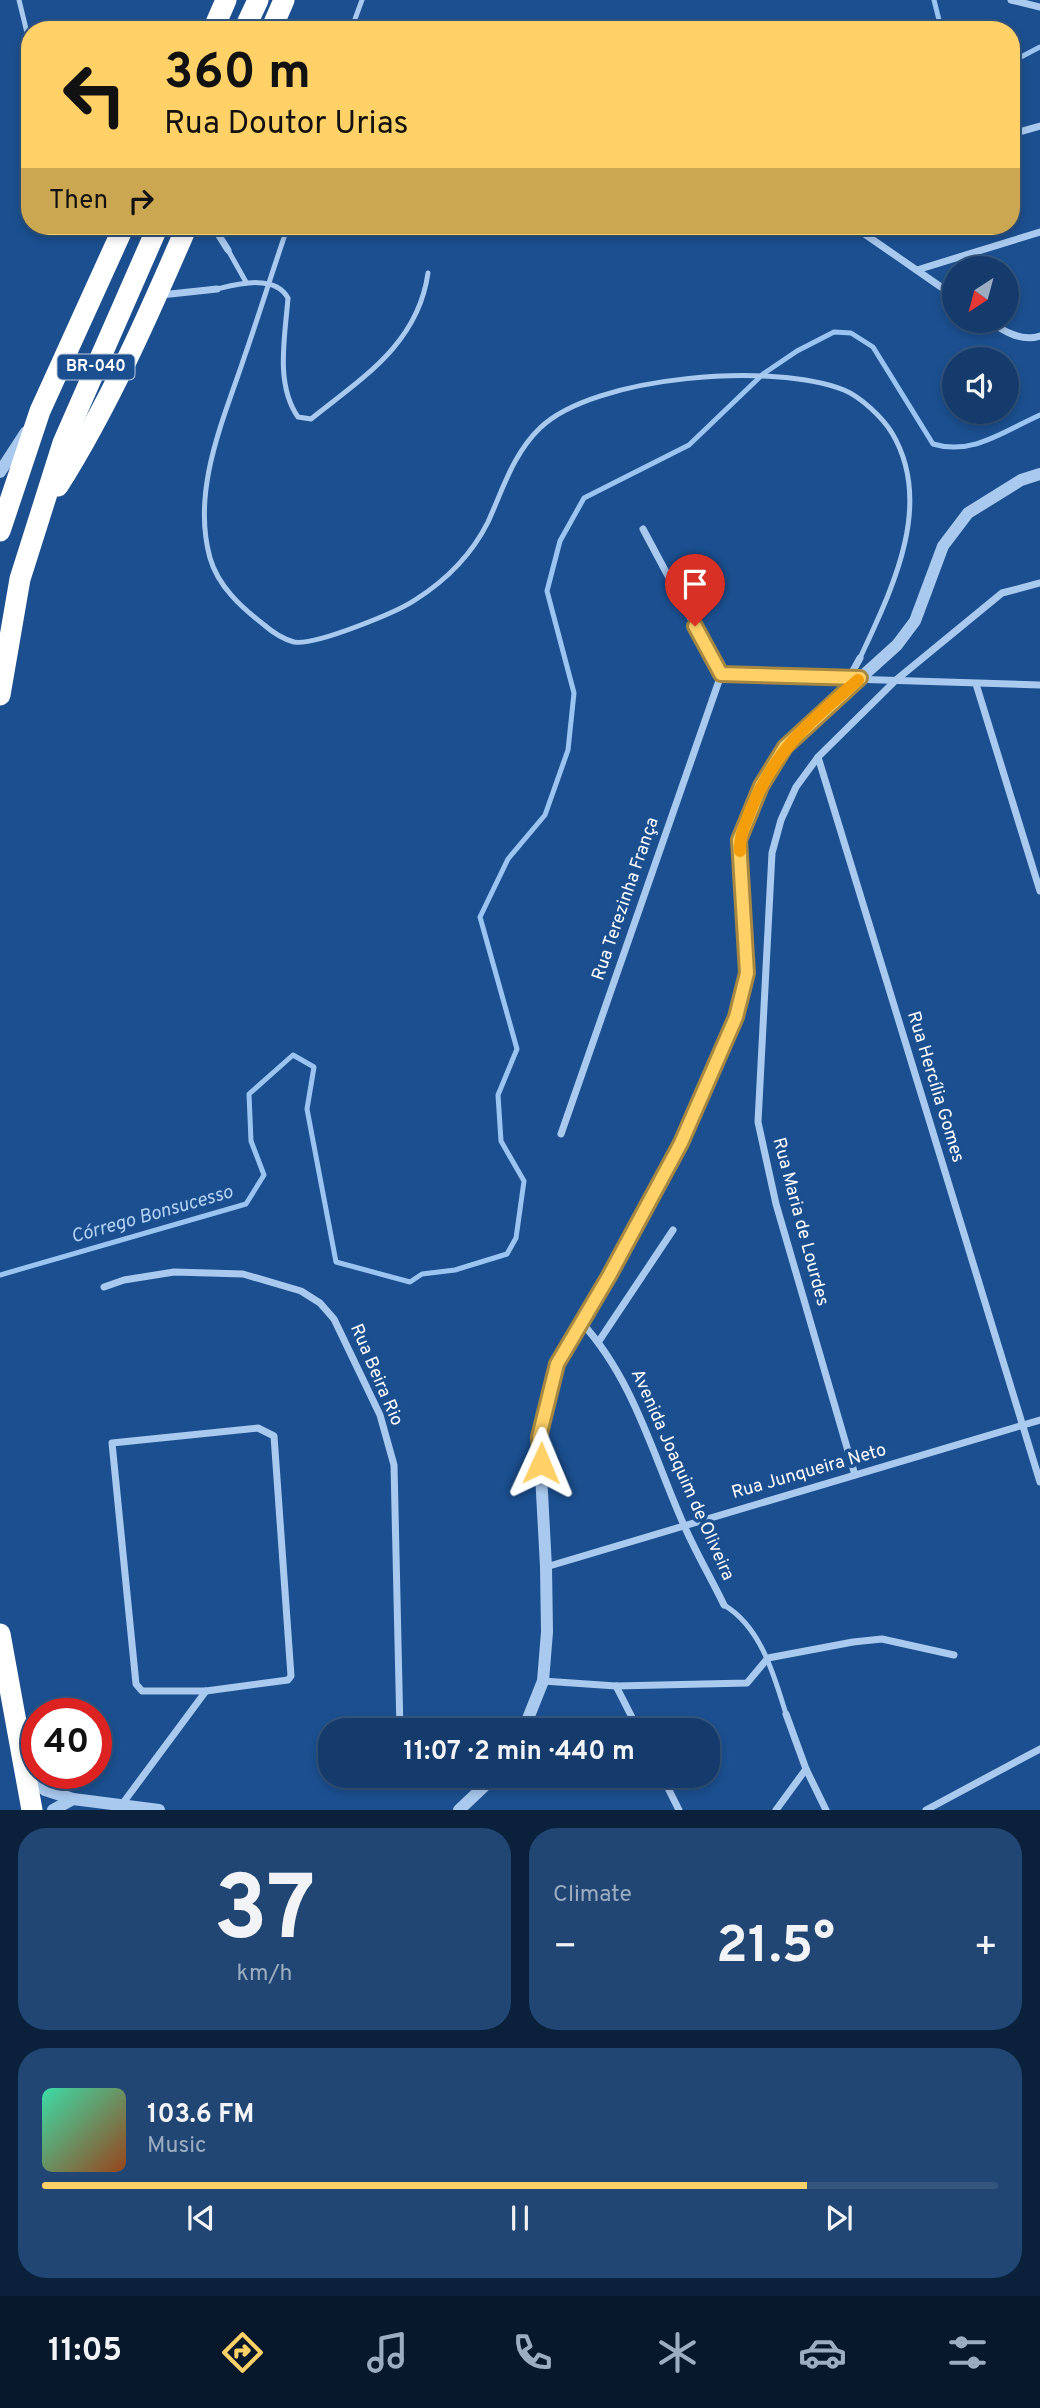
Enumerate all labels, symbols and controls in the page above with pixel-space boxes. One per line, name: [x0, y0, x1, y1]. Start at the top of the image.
text: 360 m: [164, 44, 311, 106]
icon: left: [49, 49, 140, 140]
text: Rua Doutor Urias: [164, 105, 409, 145]
icon: right: [122, 182, 160, 220]
text: Then: [49, 185, 108, 218]
north arrow: [942, 256, 1018, 332]
map controls: [942, 256, 1019, 424]
button: sound: [942, 347, 1019, 424]
road number: BR-040: [57, 354, 134, 380]
pin: [665, 554, 725, 626]
icon: arrive: [676, 565, 714, 603]
street label: Rua Terezinha França: [587, 814, 665, 984]
street label: Rua Hercília Gomes: [901, 1009, 969, 1165]
street label: Rua Maria de Lourdes: [766, 1135, 834, 1309]
water label: Córrego Bonsucesso: [68, 1180, 236, 1250]
street label: Rua Beira Rio: [344, 1320, 408, 1430]
street label: Avenida Joaquim de Oliveira: [625, 1366, 739, 1584]
position arrow: [504, 1426, 578, 1500]
street label: Rua Junqueira Neto: [729, 1439, 889, 1505]
speed limit sign: 40: [21, 1698, 112, 1789]
text: 11:07 · 2 min · 440 m: [403, 1736, 635, 1769]
text: 37: [214, 1857, 315, 1972]
text: Climate: [553, 1881, 632, 1910]
text: 21.5°: [716, 1915, 835, 1981]
text: −: [553, 1924, 578, 1973]
text: +: [973, 1924, 998, 1973]
text: km/h: [237, 1960, 292, 1989]
text: 103.6 FM: [147, 2099, 254, 2132]
text: Music: [147, 2132, 207, 2161]
icon: previous: [182, 2199, 220, 2237]
icon: pause: [501, 2199, 539, 2237]
icon: next: [820, 2199, 858, 2237]
icon: directions: [218, 2328, 267, 2377]
icon: music: [363, 2328, 412, 2377]
icon: phone: [508, 2328, 557, 2377]
icon: climate: [653, 2328, 702, 2377]
icon: car: [798, 2328, 847, 2377]
icon: filters: [943, 2328, 992, 2377]
text: 11:05: [48, 2332, 122, 2372]

